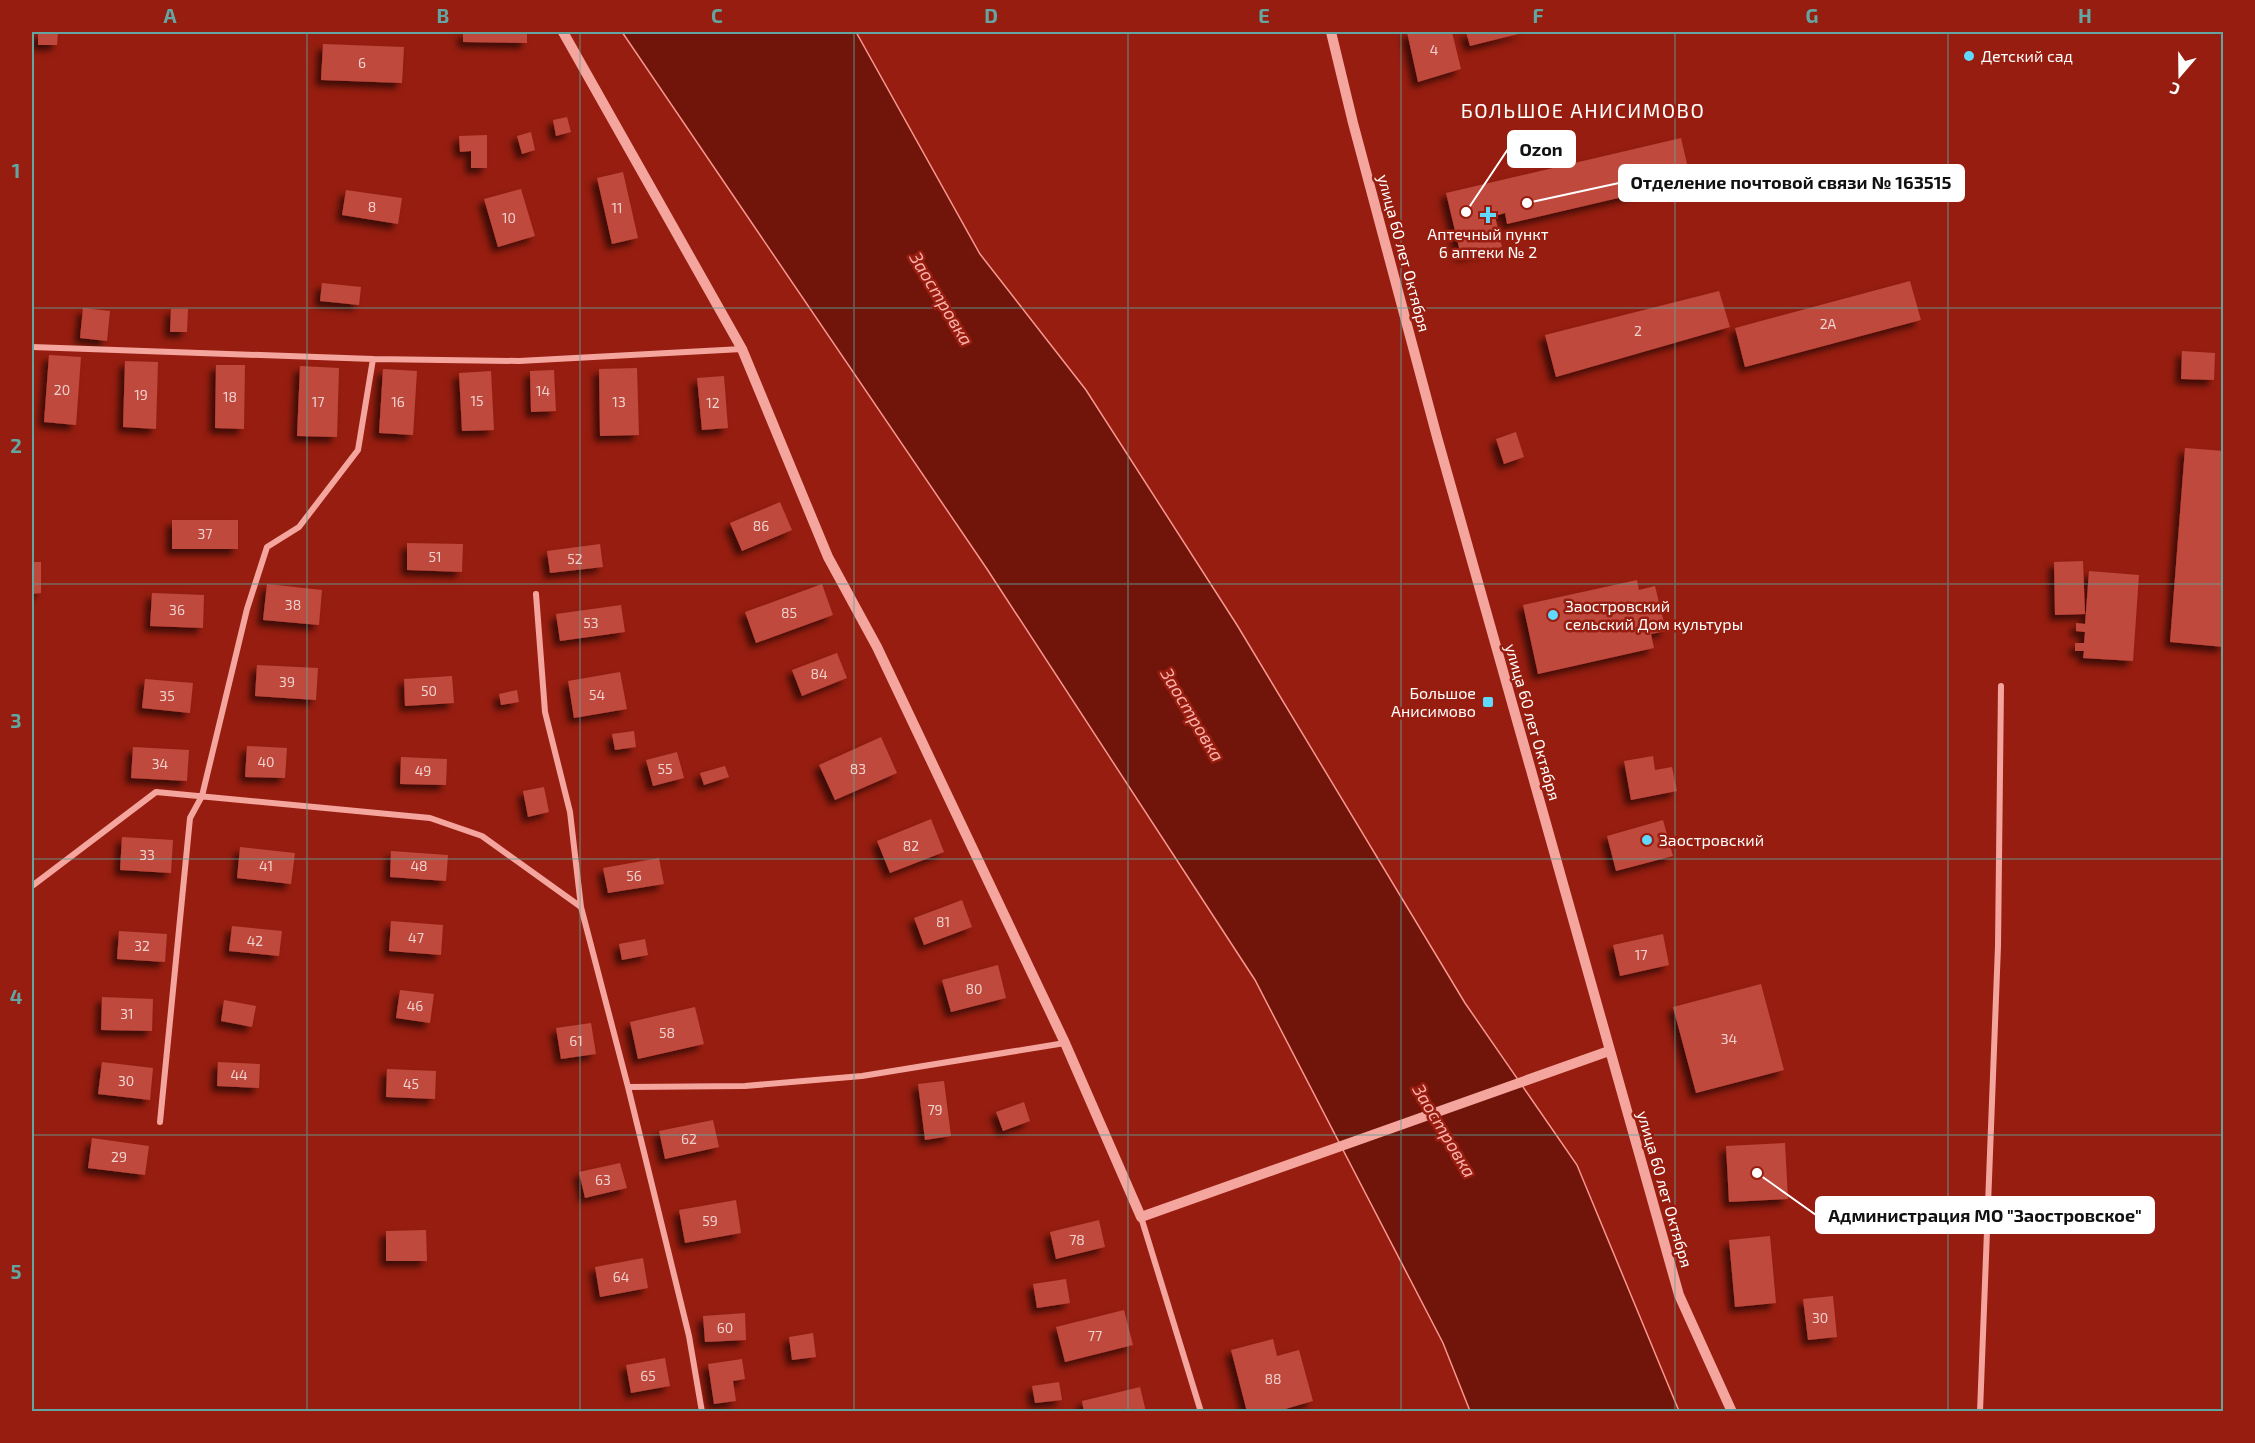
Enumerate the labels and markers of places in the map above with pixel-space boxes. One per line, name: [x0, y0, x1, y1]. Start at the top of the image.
place label: Детский сад: [1981, 46, 2073, 65]
marker: Детский сад: [1962, 49, 1976, 63]
callout: Ozon: [1508, 131, 1575, 167]
callout: Отделение почтовой связи № 163515: [1619, 165, 1964, 201]
marker: Аптечный пункт 6 аптеки № 2: [1481, 208, 1495, 222]
place label: Аптечный пункт 6 аптеки № 2: [1427, 224, 1549, 261]
place label: Заостровский сельский Дом культуры: [1565, 596, 1743, 634]
marker: Заостровский сельский Дом культуры: [1546, 608, 1560, 622]
place label: Большое Анисимово: [1391, 683, 1476, 720]
marker: Большое Анисимово: [1481, 695, 1495, 709]
place label: Заостровский: [1659, 830, 1764, 849]
marker: Заостровский: [1640, 833, 1654, 847]
callout: Администрация МО "Заостровское": [1816, 1197, 2154, 1233]

